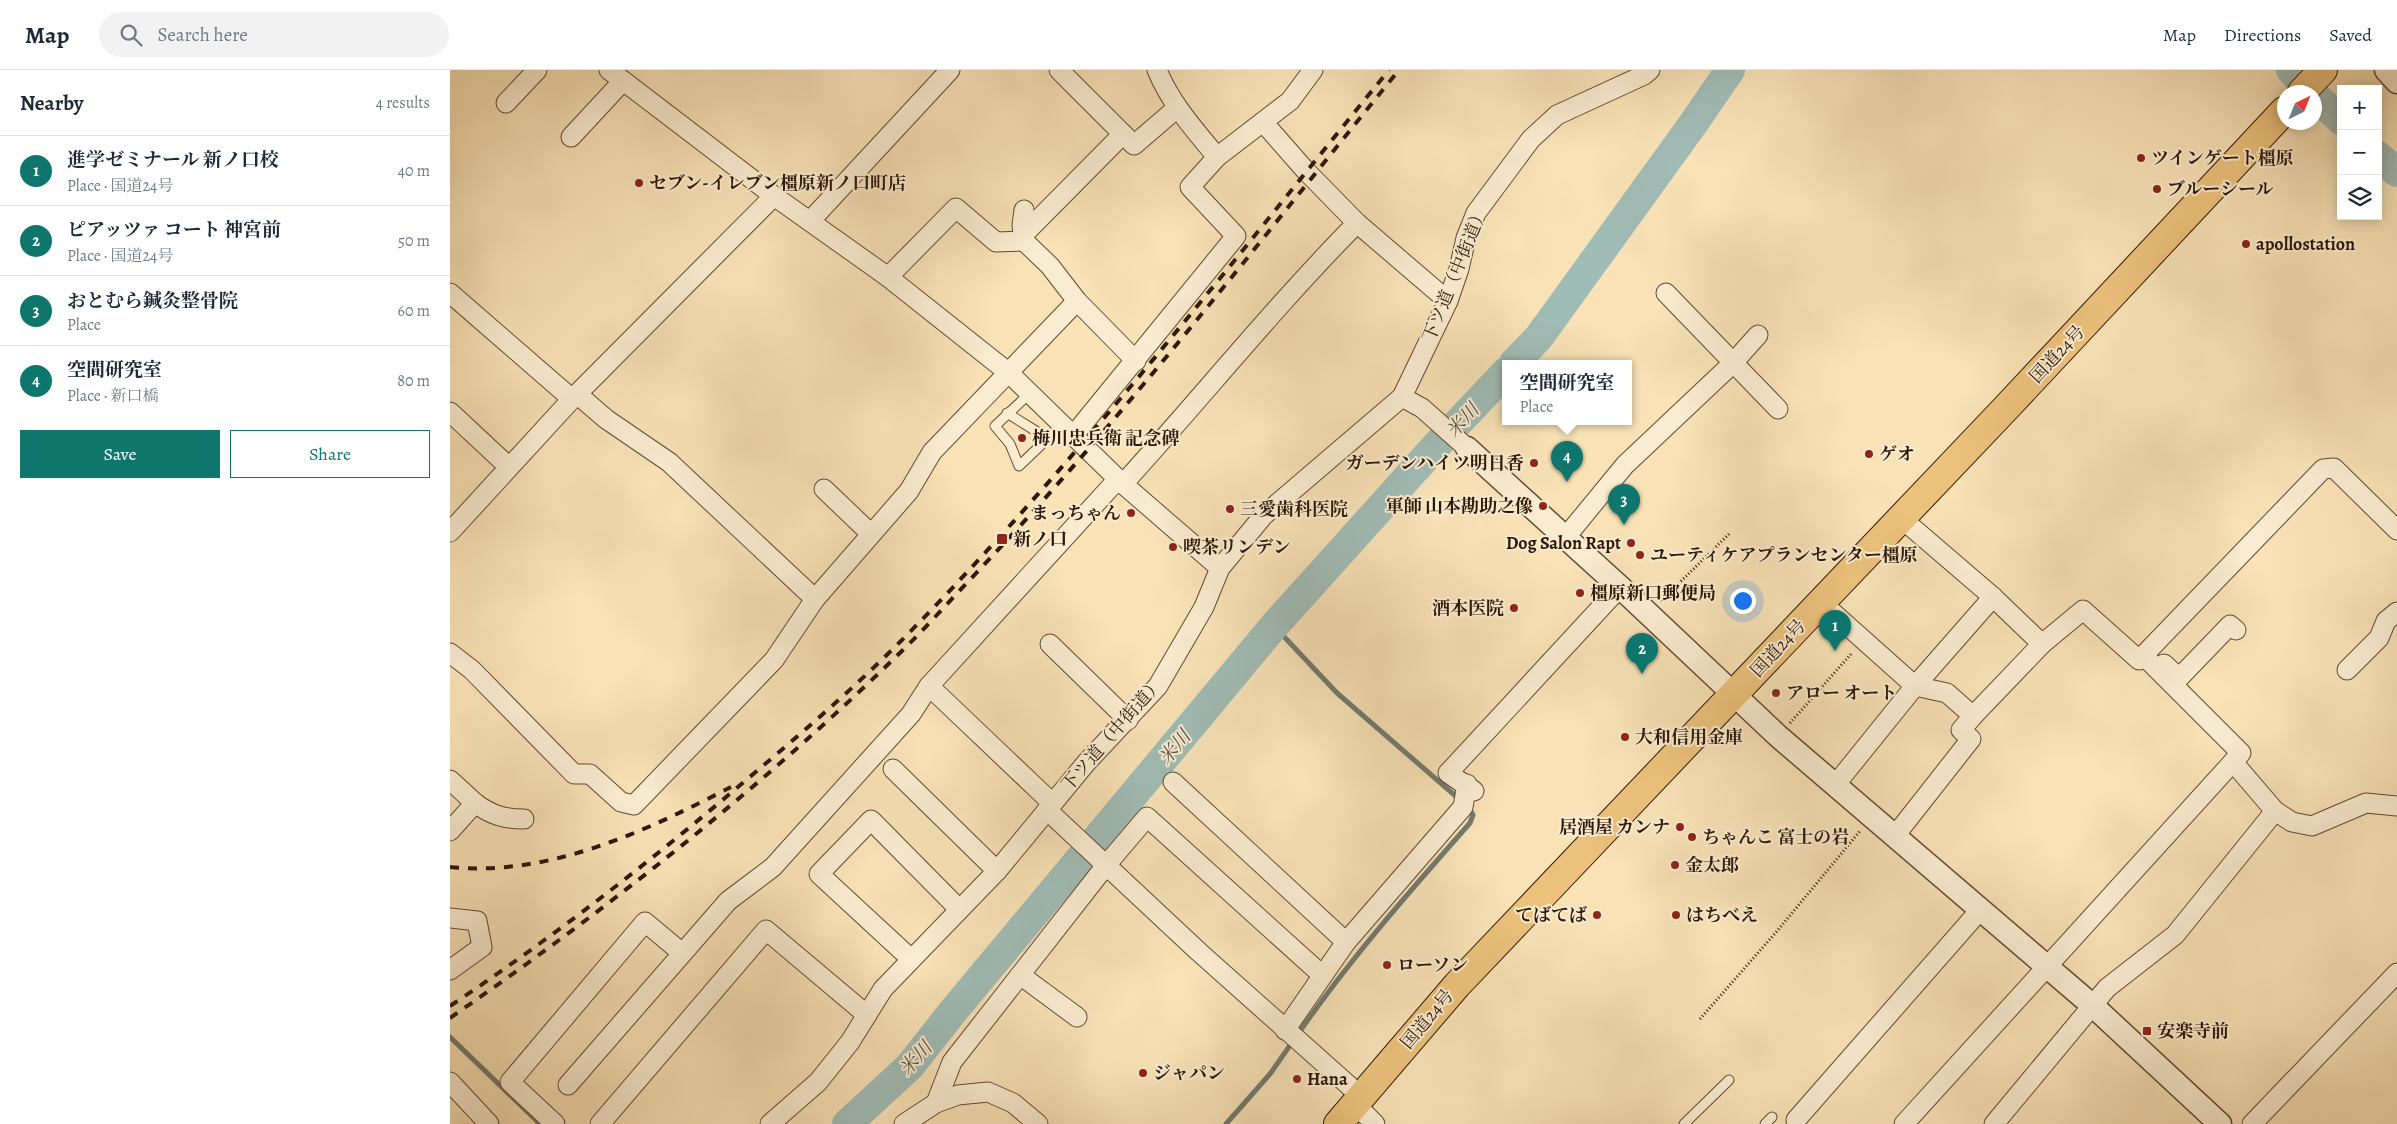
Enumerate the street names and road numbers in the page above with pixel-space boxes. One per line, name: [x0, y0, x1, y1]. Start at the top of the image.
street label: 下ツ道（中街道）: [1417, 203, 1493, 345]
street label: 国道24号: [2024, 320, 2090, 388]
street label: 国道24号: [1745, 614, 1811, 682]
street label: 下ツ道（中街道）: [1056, 672, 1168, 796]
street label: 国道24号: [1395, 984, 1459, 1054]

